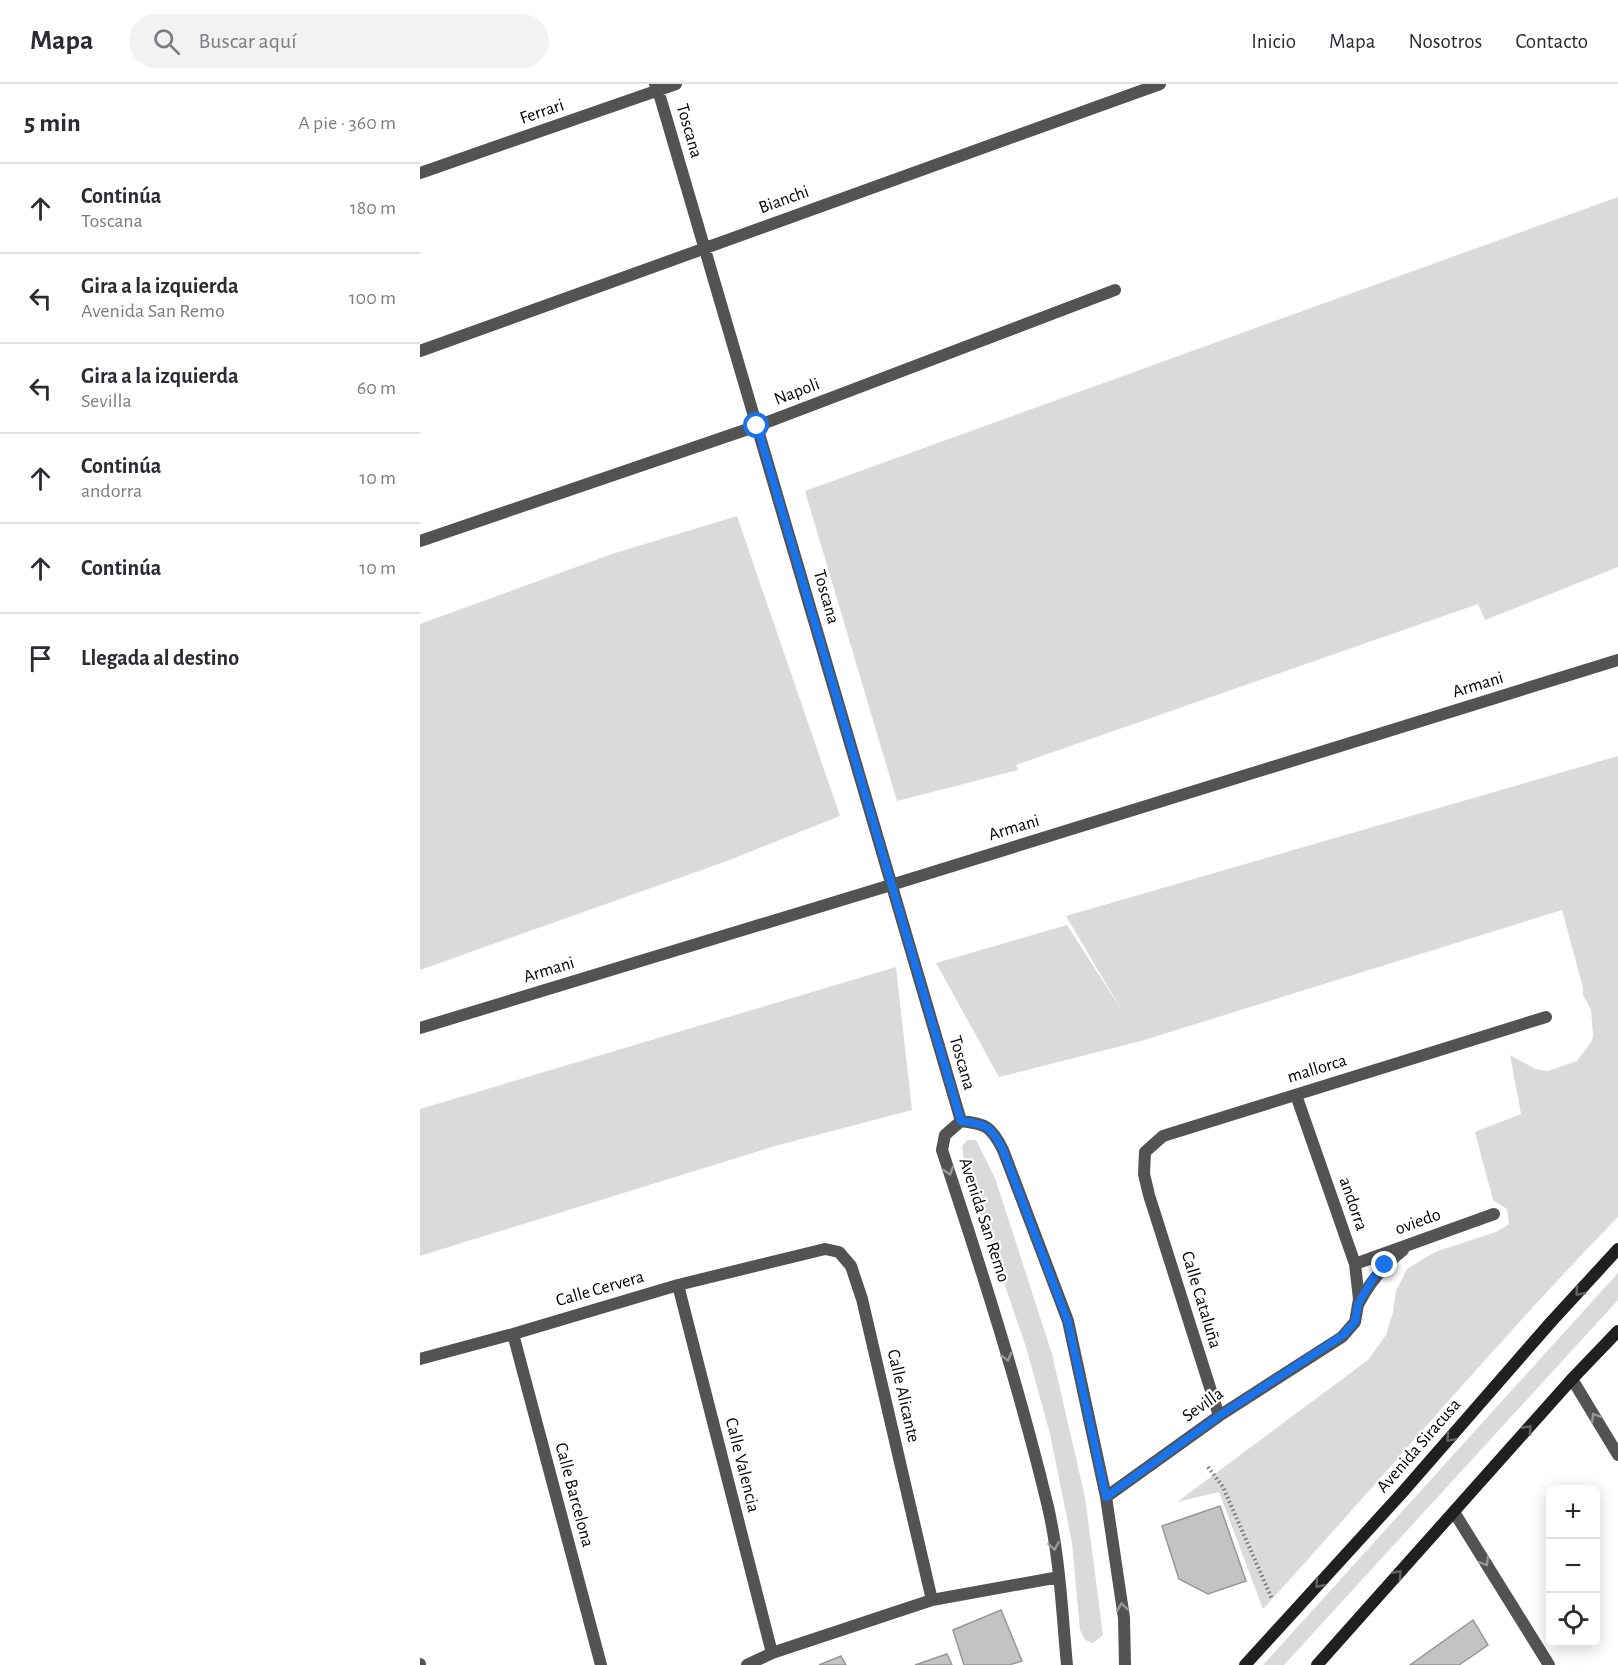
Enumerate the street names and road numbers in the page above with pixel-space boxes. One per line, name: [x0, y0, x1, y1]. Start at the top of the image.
street label: Ferrari: [518, 96, 566, 128]
street label: Toscana: [673, 102, 705, 160]
street label: Bianchi: [756, 183, 812, 217]
street label: Napoli: [772, 375, 822, 409]
street label: Toscana: [810, 568, 842, 626]
street label: Armani: [1450, 669, 1506, 701]
street label: Armani: [986, 812, 1042, 844]
street label: Armani: [521, 954, 577, 986]
street label: Toscana: [946, 1034, 978, 1092]
street label: mallorca: [1285, 1051, 1349, 1087]
street label: Avenida San Remo: [955, 1156, 1013, 1284]
street label: andorra: [1336, 1175, 1370, 1233]
street label: oviedo: [1393, 1205, 1443, 1239]
street label: Calle Cataluña: [1178, 1249, 1224, 1351]
street label: Calle Cervera: [554, 1268, 646, 1310]
street label: Calle Alicante: [884, 1348, 922, 1444]
street label: Sevilla: [1179, 1385, 1227, 1425]
street label: Avenida Siracusa: [1374, 1396, 1464, 1496]
street label: Calle Valencia: [722, 1416, 762, 1514]
street label: Calle Barcelona: [551, 1441, 597, 1549]

